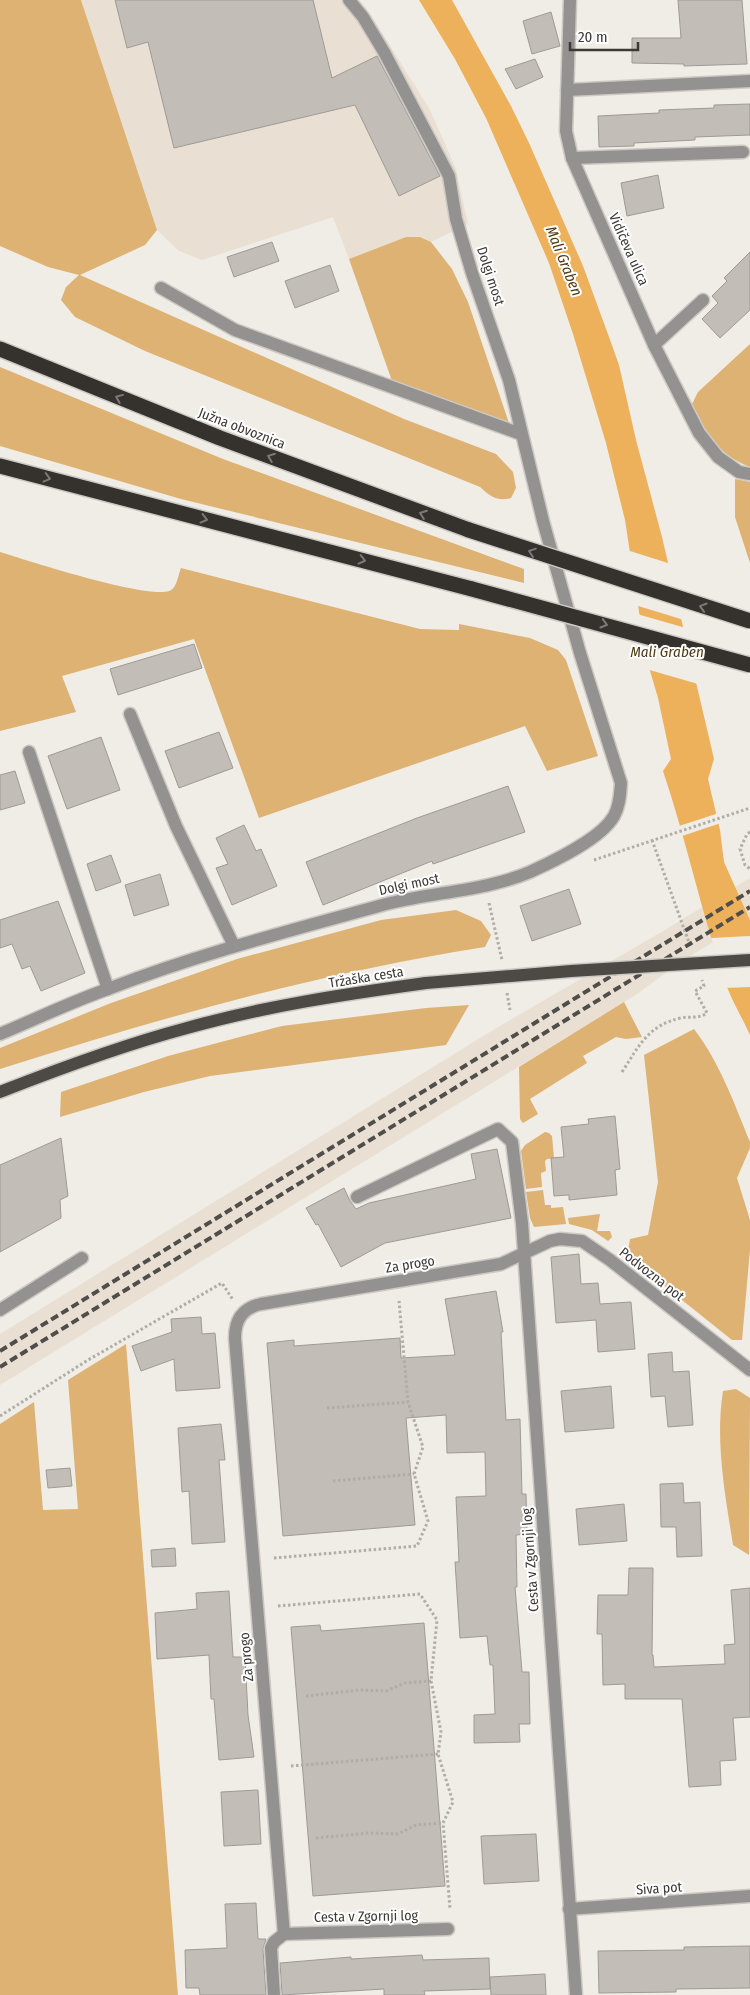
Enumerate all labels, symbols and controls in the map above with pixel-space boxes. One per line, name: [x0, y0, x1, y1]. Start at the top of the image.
scale bar: [570, 20, 638, 52]
text: 20 m: [578, 28, 608, 46]
street label: Vidičeva ulica: [605, 210, 652, 288]
water label: Mali Graben: [542, 224, 586, 298]
street label: Dolgi most: [473, 244, 508, 308]
one-way arrow: [115, 393, 124, 404]
street label: Južna obvoznica: [196, 404, 288, 453]
one-way arrow: [267, 453, 275, 463]
one-way arrow: [43, 472, 52, 483]
one-way arrow: [419, 510, 428, 520]
one-way arrow: [200, 514, 208, 524]
one-way arrow: [528, 548, 537, 558]
one-way arrow: [357, 554, 366, 565]
one-way arrow: [700, 602, 708, 612]
one-way arrow: [599, 618, 608, 628]
water label: Mali Graben: [630, 643, 704, 661]
street label: Dolgi most: [377, 870, 441, 899]
street label: Tržaška cesta: [328, 963, 405, 992]
street label: Podvozna pot: [616, 1244, 688, 1305]
street label: Za progo: [384, 1252, 436, 1277]
street label: Cesta v Zgornji log: [518, 1507, 543, 1612]
street label: Za progo: [236, 1632, 257, 1682]
street label: Siva pot: [635, 1878, 683, 1899]
street label: Cesta v Zgornji log: [314, 1907, 419, 1926]

